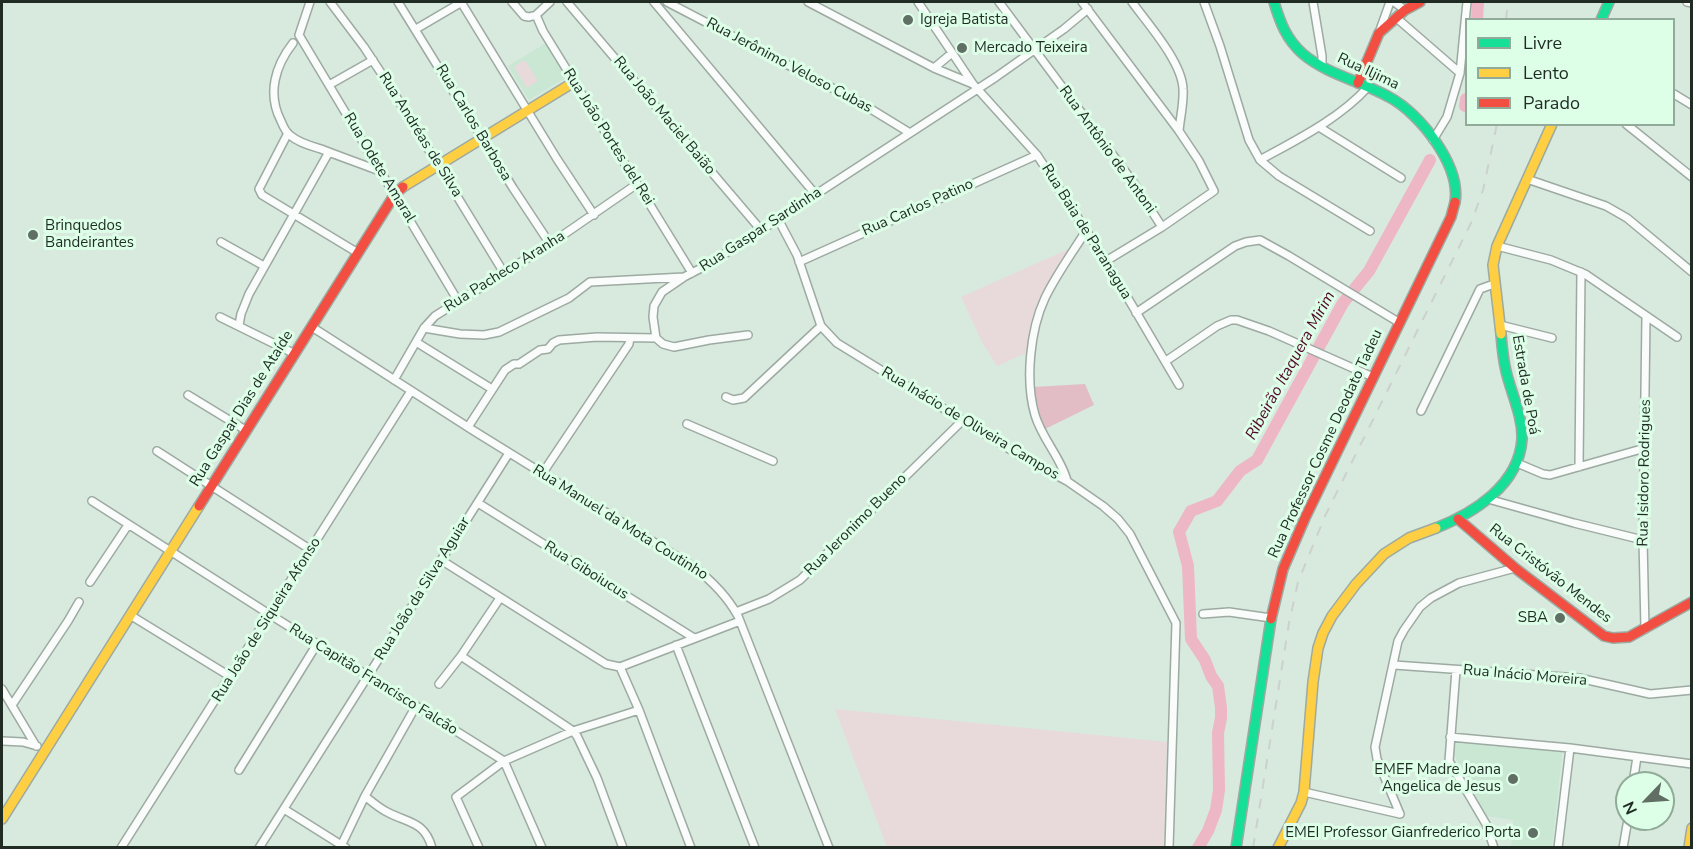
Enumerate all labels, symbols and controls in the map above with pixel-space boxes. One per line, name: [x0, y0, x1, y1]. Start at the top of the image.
place label: Igreja Batista: [920, 11, 1008, 29]
marker: Igreja Batista: [901, 13, 915, 27]
street label: Rua Jerônimo Veloso Cubas: [703, 15, 875, 117]
legend: [1465, 18, 1675, 126]
text: Livre: [1523, 31, 1562, 55]
place label: Mercado Teixeira: [974, 39, 1088, 57]
marker: Mercado Teixeira: [955, 41, 969, 55]
street label: Rua Iljima: [1334, 50, 1402, 94]
street label: Rua João Maciel Baião: [609, 53, 719, 179]
street label: Rua Carlos Barbosa: [431, 61, 515, 185]
text: Lento: [1523, 61, 1569, 85]
street label: Rua João Portes del Rei: [559, 65, 657, 209]
street label: Rua Andréas de Silva: [374, 69, 466, 201]
street label: Rua Antônio de Antoni: [1055, 83, 1159, 217]
text: Parado: [1523, 91, 1580, 115]
street label: Rua Odete Amaral: [339, 110, 419, 226]
street label: Rua Baia de Paranagua: [1037, 161, 1135, 303]
street label: Rua Carlos Patino: [860, 175, 976, 241]
street label: Rua Gaspar Sardinha: [697, 184, 825, 276]
place label: Brinquedos Bandeirantes: [45, 217, 134, 252]
marker: Brinquedos Bandeirantes: [26, 228, 40, 242]
street label: Rua Pacheco Aranha: [441, 228, 569, 316]
water label: Ribeirão Itaquera Mirim: [1242, 288, 1340, 444]
street label: Rua Professor Cosme Deodato Tadeu: [1265, 327, 1387, 561]
street label: Rua Gaspar Dias de Ataíde: [187, 328, 297, 490]
street label: Estrada de Poá: [1507, 334, 1543, 436]
street label: Rua Inácio de Oliveira Campos: [878, 364, 1062, 484]
street label: Rua Isidoro Rodrigues: [1635, 399, 1655, 547]
street label: Rua Manuel da Mota Coutinho: [529, 461, 711, 585]
street label: Rua Jeronimo Bueno: [801, 470, 911, 580]
street label: Rua João da Silva Aguiar: [372, 514, 474, 664]
street label: Rua Cristóvão Mendes: [1485, 521, 1615, 627]
street label: Rua João de Siqueira Afonso: [209, 534, 325, 706]
street label: Rua Giboiucus: [540, 538, 632, 604]
place label: SBA: [1518, 609, 1548, 627]
marker: SBA: [1553, 611, 1567, 625]
street label: Rua Capitão Francisco Falcão: [285, 621, 461, 739]
street label: Rua Inácio Moreira: [1462, 662, 1588, 690]
place label: EMEF Madre Joana Angelica de Jesus: [1374, 761, 1501, 796]
north arrow: [1615, 771, 1675, 831]
marker: EMEF Madre Joana Angelica de Jesus: [1506, 772, 1520, 786]
text: N: [1618, 798, 1643, 818]
place label: EMEI Professor Gianfrederico Porta: [1285, 824, 1521, 842]
marker: EMEI Professor Gianfrederico Porta: [1526, 826, 1540, 840]

